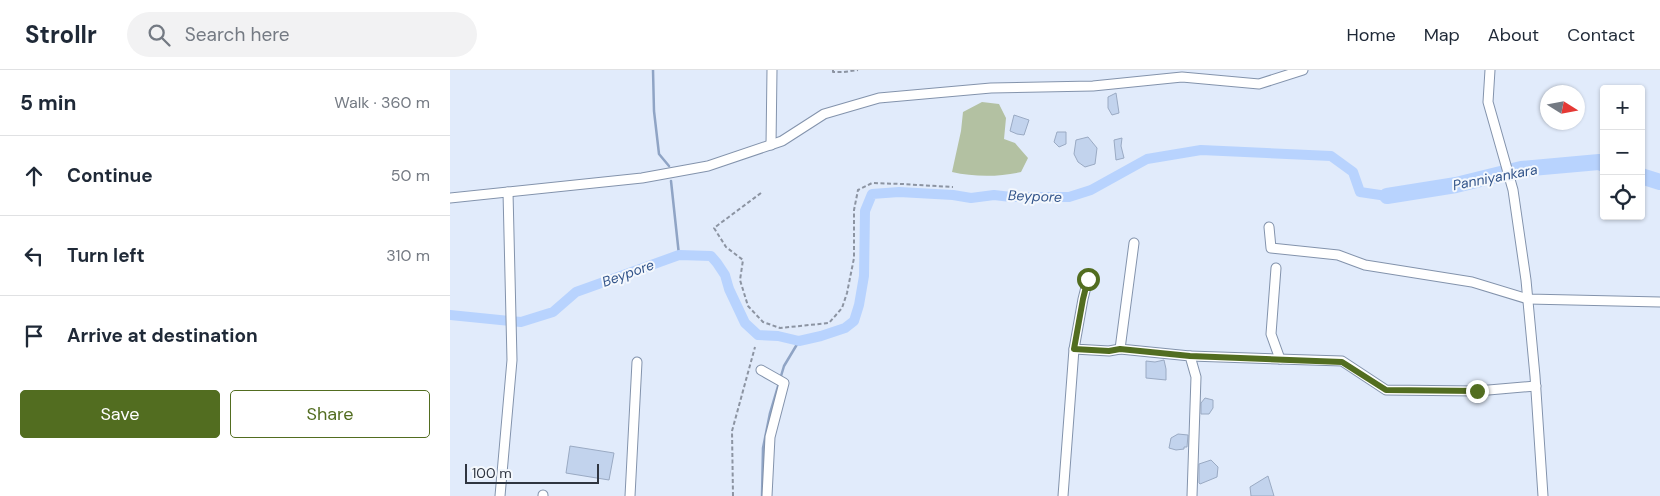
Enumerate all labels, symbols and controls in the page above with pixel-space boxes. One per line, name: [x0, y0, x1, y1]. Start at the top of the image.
search box: [127, 12, 477, 57]
text: Strollr: [25, 19, 97, 50]
icon: search: [145, 21, 173, 49]
text: Search here: [185, 22, 290, 47]
text: Home: [1346, 23, 1396, 47]
text: Map: [1424, 23, 1460, 47]
text: About: [1488, 23, 1539, 47]
text: Contact: [1567, 23, 1635, 47]
north arrow: [1540, 85, 1585, 130]
map controls: [1600, 85, 1645, 220]
button: +: [1600, 85, 1645, 130]
text: 5 min: [20, 89, 76, 117]
text: Walk · 360 m: [334, 92, 430, 113]
button: −: [1600, 130, 1645, 175]
water label: Panniyankara: [1451, 160, 1539, 194]
icon: ahead: [20, 162, 48, 190]
text: Continue: [67, 163, 153, 188]
text: 50 m: [391, 165, 430, 186]
button: locate: [1600, 175, 1645, 220]
water label: Beypore: [1008, 186, 1062, 206]
icon: left: [20, 242, 48, 270]
text: Turn left: [67, 243, 145, 268]
text: 310 m: [386, 245, 430, 266]
water label: Beypore: [600, 255, 656, 291]
route start: [1077, 268, 1100, 291]
icon: arrive: [20, 322, 48, 350]
text: Arrive at destination: [67, 323, 258, 348]
route end: [1466, 380, 1489, 403]
button: Save: [20, 390, 220, 438]
button: Share: [230, 390, 430, 438]
scale bar: [465, 461, 599, 484]
text: 100 m: [472, 464, 512, 482]

